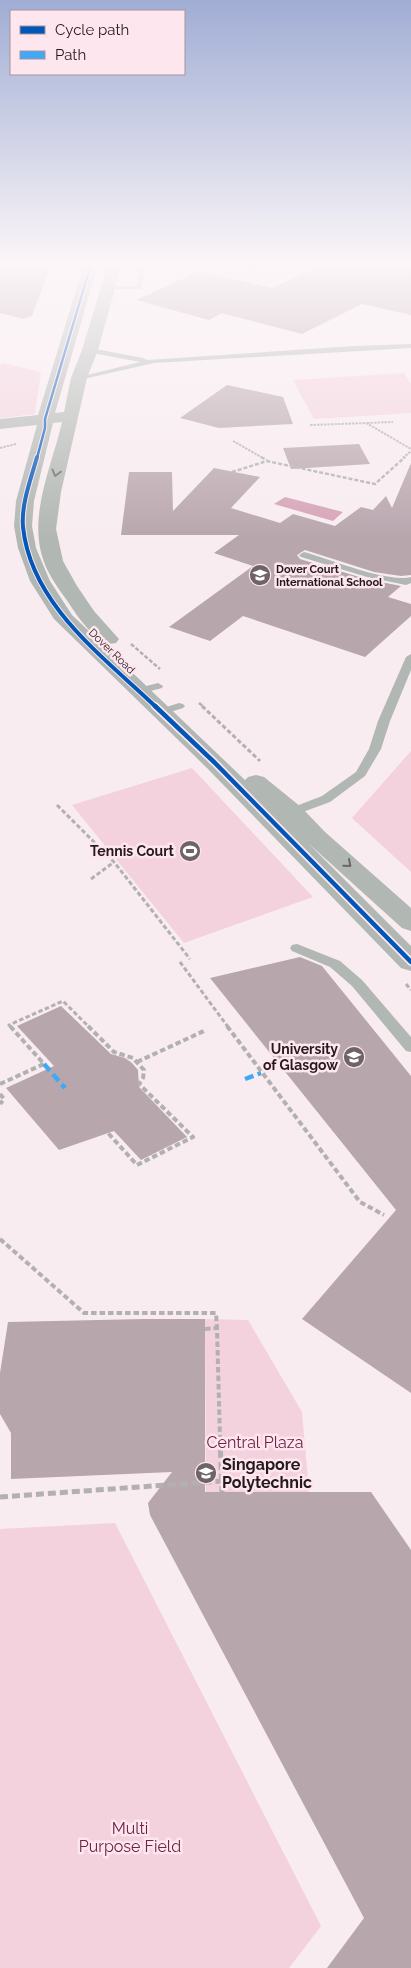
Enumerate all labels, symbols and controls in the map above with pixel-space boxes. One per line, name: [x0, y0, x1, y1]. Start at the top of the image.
legend: [10, 10, 185, 75]
text: Cycle path: [55, 21, 129, 39]
text: Path: [55, 46, 86, 64]
one-way arrow: [52, 469, 62, 477]
school or university icon: Dover Court International School: [248, 563, 272, 587]
place label: Dover Court International School: [276, 563, 383, 589]
street label: Dover Road: [86, 626, 138, 677]
sports icon: Tennis Court: [178, 839, 202, 863]
place label: Tennis Court: [90, 843, 175, 859]
one-way arrow: [342, 859, 351, 868]
place label: University of Glasgow: [263, 1041, 338, 1073]
school or university icon: University of Glasgow: [342, 1045, 366, 1069]
park label: Central Plaza: [207, 1433, 303, 1452]
place label: Singapore Polytechnic: [222, 1455, 312, 1492]
school or university icon: Singapore Polytechnic: [194, 1461, 218, 1485]
park label: Multi Purpose Field: [79, 1819, 181, 1856]

